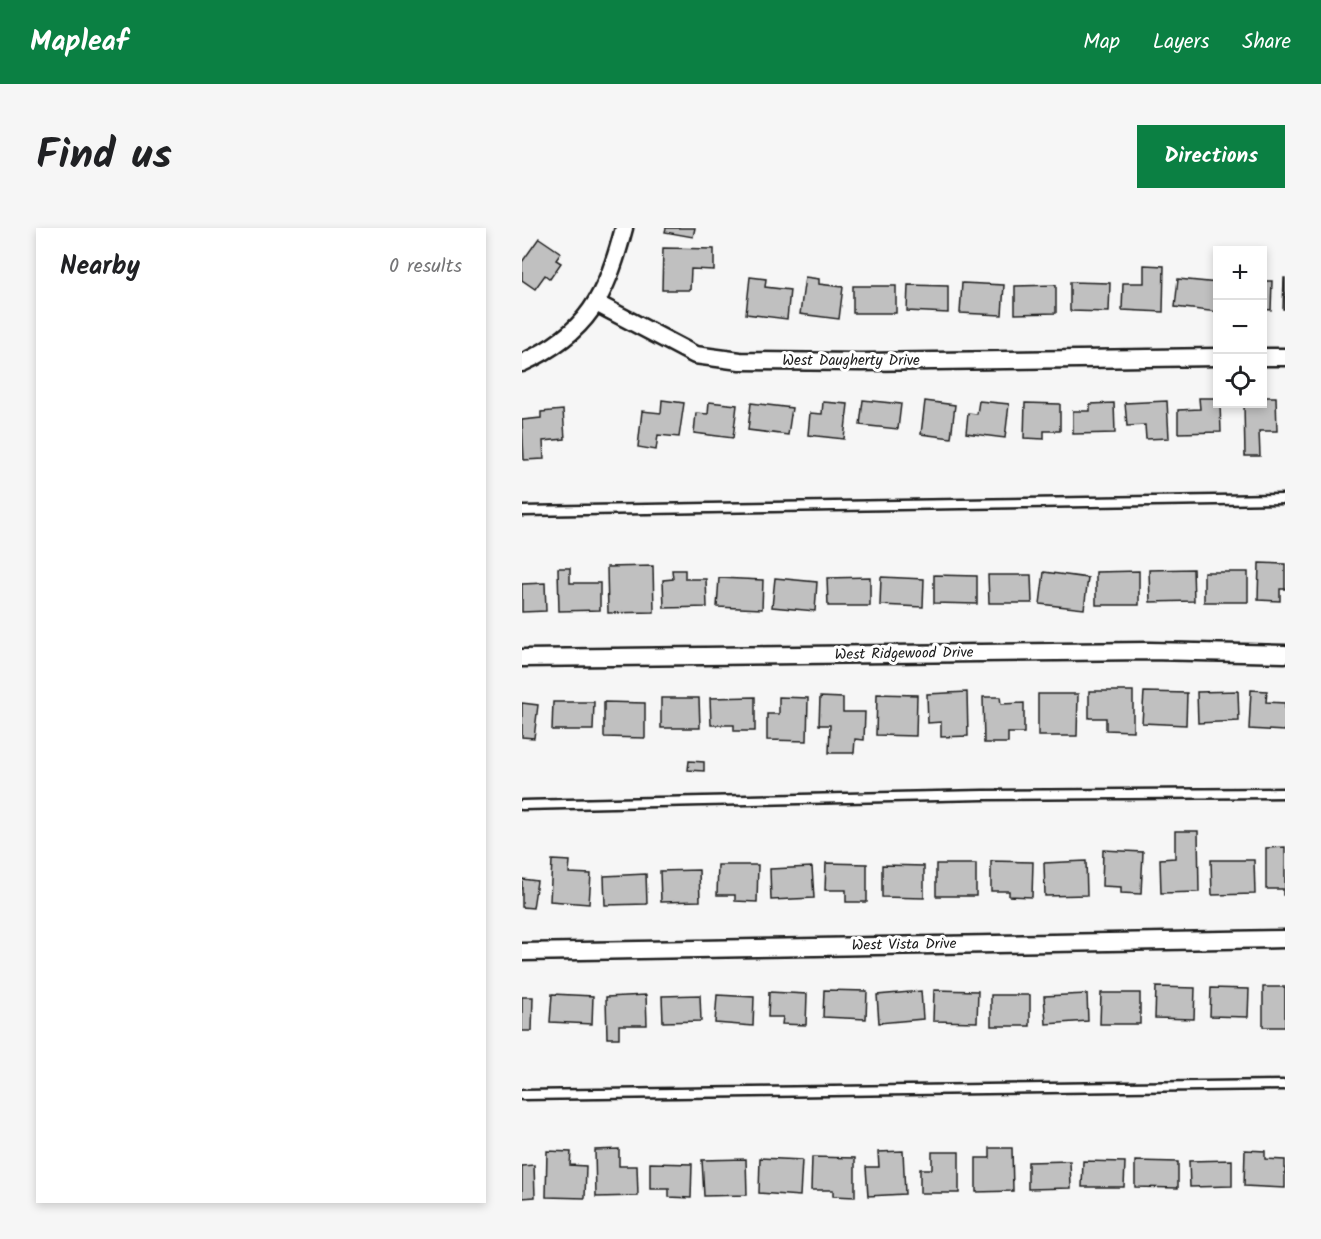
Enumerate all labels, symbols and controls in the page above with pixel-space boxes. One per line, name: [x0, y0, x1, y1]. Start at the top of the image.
text: Mapleaf: [30, 20, 128, 65]
text: Map: [1083, 26, 1120, 59]
text: Layers: [1153, 26, 1209, 59]
text: Share: [1242, 26, 1291, 59]
text: Find us: [36, 123, 172, 190]
button: Directions: [1137, 125, 1285, 188]
text: Nearby: [60, 246, 140, 288]
map controls: [1213, 246, 1267, 408]
button: +: [1213, 246, 1267, 300]
text: 0 results: [389, 251, 462, 283]
button: −: [1213, 300, 1267, 354]
street label: West Daugherty Drive: [782, 349, 920, 373]
button: locate: [1213, 354, 1267, 408]
street label: West Ridgewood Drive: [834, 641, 974, 667]
street label: West Vista Drive: [851, 932, 957, 958]

